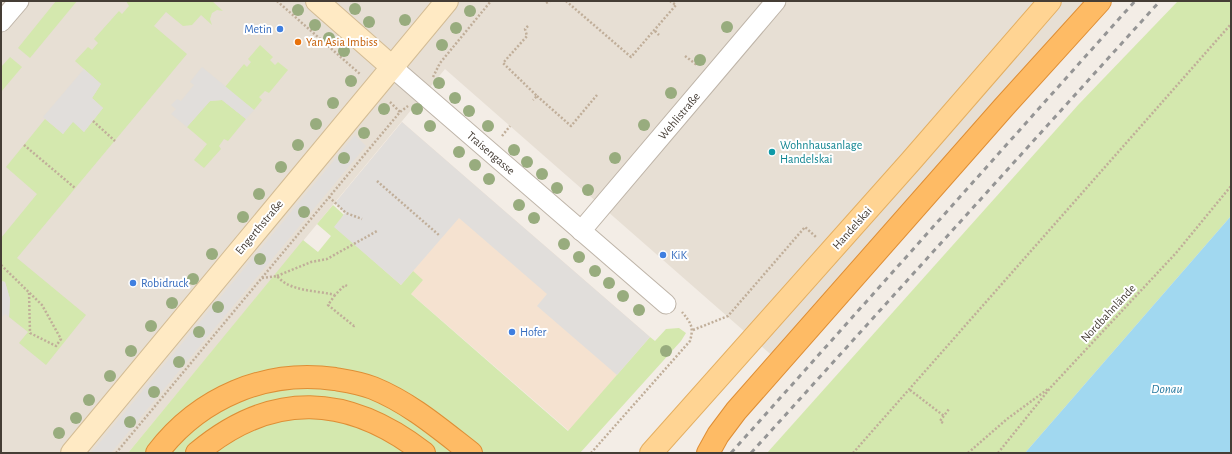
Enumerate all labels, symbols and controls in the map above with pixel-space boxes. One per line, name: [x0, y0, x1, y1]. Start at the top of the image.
place label: Metin: [244, 23, 272, 35]
marker: Metin: [275, 24, 285, 34]
place label: Yan Asia Imbiss: [306, 36, 378, 48]
marker: Yan Asia Imbiss: [293, 37, 303, 47]
street label: Wehlistraße: [656, 90, 702, 142]
street label: Traisengasse: [465, 129, 517, 177]
place label: Wohnhausanlage Handelskai: [780, 139, 862, 165]
marker: Wohnhausanlage Handelskai: [767, 147, 777, 157]
street label: Engerthstraße: [233, 198, 285, 256]
street label: Handelskai: [830, 205, 874, 251]
place label: KiK: [671, 249, 687, 261]
marker: KiK: [658, 250, 668, 260]
place label: Robidruck: [141, 277, 189, 289]
marker: Robidruck: [128, 278, 138, 288]
street label: Nordbahnlände: [1078, 282, 1138, 344]
place label: Hofer: [520, 326, 547, 338]
marker: Hofer: [507, 327, 517, 337]
water label: Donau: [1151, 383, 1183, 396]

